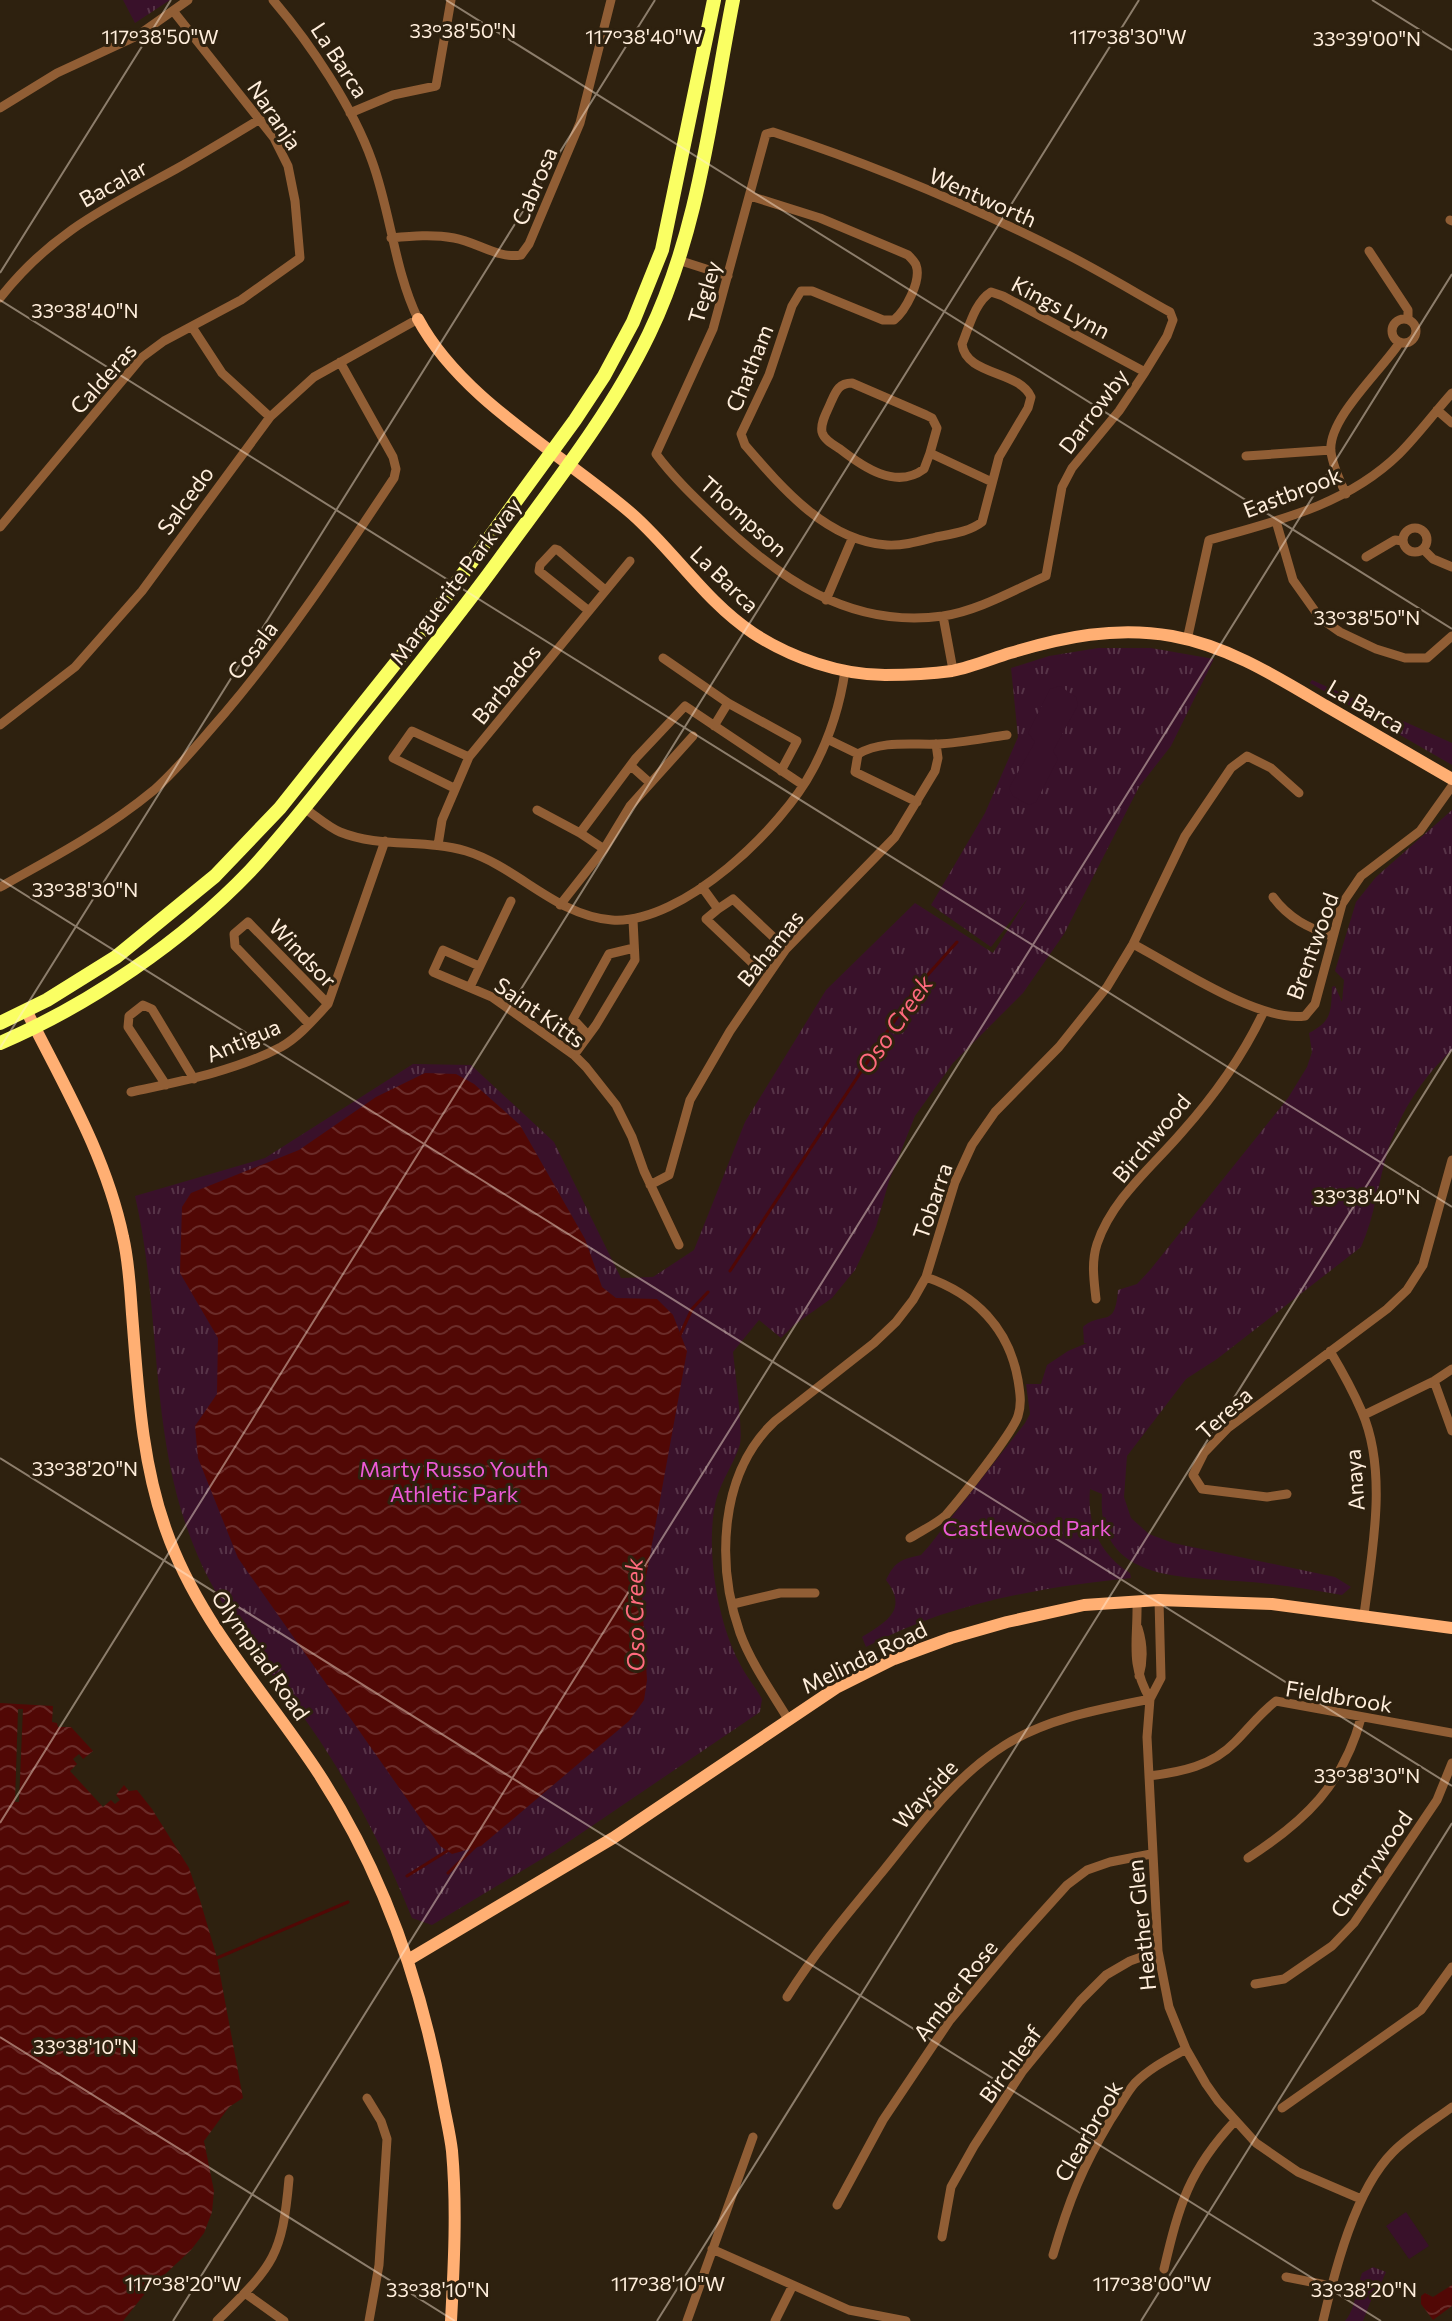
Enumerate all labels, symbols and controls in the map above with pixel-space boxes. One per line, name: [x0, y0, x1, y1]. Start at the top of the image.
street label: La Barca: [306, 17, 374, 103]
text: 33°38'50"N: [410, 18, 516, 42]
text: 117°38'50"W: [101, 24, 219, 48]
text: 117°38'40"W: [585, 24, 703, 48]
text: 117°38'30"W: [1069, 24, 1187, 48]
text: 33°39'00"N: [1313, 26, 1421, 50]
street label: Naranja: [242, 75, 308, 155]
street label: Cabrosa: [505, 143, 563, 229]
street label: Bacalar: [74, 153, 152, 213]
street label: Wentworth: [925, 161, 1041, 233]
street label: Tegley: [682, 257, 726, 327]
street label: Kings Lynn: [1007, 270, 1115, 344]
text: 33°38'40"N: [31, 298, 139, 322]
street label: Chatham: [719, 321, 779, 415]
street label: Calderas: [64, 337, 142, 419]
street label: Darrowby: [1052, 363, 1134, 459]
street label: Salcedo: [151, 460, 219, 540]
street label: Eastbrook: [1239, 461, 1345, 523]
street label: Thompson: [695, 470, 793, 562]
street label: Marguerite Parkway: [383, 492, 527, 670]
street label: La Barca: [685, 540, 765, 618]
text: 33°38'50"N: [1314, 605, 1420, 629]
street label: Cosala: [221, 615, 283, 685]
street label: Barbados: [466, 639, 546, 729]
street label: La Barca: [1323, 673, 1409, 739]
text: 33°38'30"N: [32, 877, 138, 901]
street label: Brentwood: [1280, 889, 1344, 1003]
street label: Bahamas: [731, 904, 809, 992]
street label: Windsor: [264, 913, 342, 993]
water label: Oso Creek: [850, 968, 939, 1079]
street label: Saint Kitts: [490, 971, 590, 1053]
street label: Antigua: [202, 1012, 284, 1068]
street label: Birchwood: [1106, 1088, 1196, 1188]
street label: Tobarra: [906, 1159, 958, 1243]
text: 33°38'40"N: [1313, 1184, 1421, 1208]
street label: Teresa: [1191, 1381, 1257, 1445]
street label: Anaya: [1338, 1448, 1370, 1512]
park label: Marty Russo Youth Athletic Park: [359, 1455, 549, 1507]
text: 33°38'20"N: [32, 1456, 138, 1480]
park label: Castlewood Park: [943, 1514, 1112, 1541]
water label: Oso Creek: [618, 1557, 649, 1672]
street label: Olympiad Road: [206, 1585, 316, 1725]
street label: Melinda Road: [797, 1615, 931, 1699]
street label: Fieldbrook: [1284, 1674, 1394, 1718]
street label: Wayside: [887, 1754, 963, 1834]
text: 33°38'30"N: [1314, 1763, 1420, 1787]
street label: Cherrywood: [1324, 1805, 1418, 1923]
street label: Heather Glen: [1121, 1858, 1161, 1992]
street label: Amber Rose: [907, 1934, 1003, 2046]
street label: Birchleaf: [973, 2020, 1047, 2108]
text: 33°38'10"N: [33, 2034, 137, 2058]
street label: Clearbrook: [1048, 2076, 1128, 2186]
text: 117°38'20"W: [125, 2271, 241, 2295]
text: 117°38'10"W: [611, 2271, 725, 2295]
text: 117°38'00"W: [1093, 2271, 1211, 2295]
text: 33°38'10"N: [386, 2277, 490, 2301]
text: 33°38'20"N: [1311, 2277, 1417, 2301]

